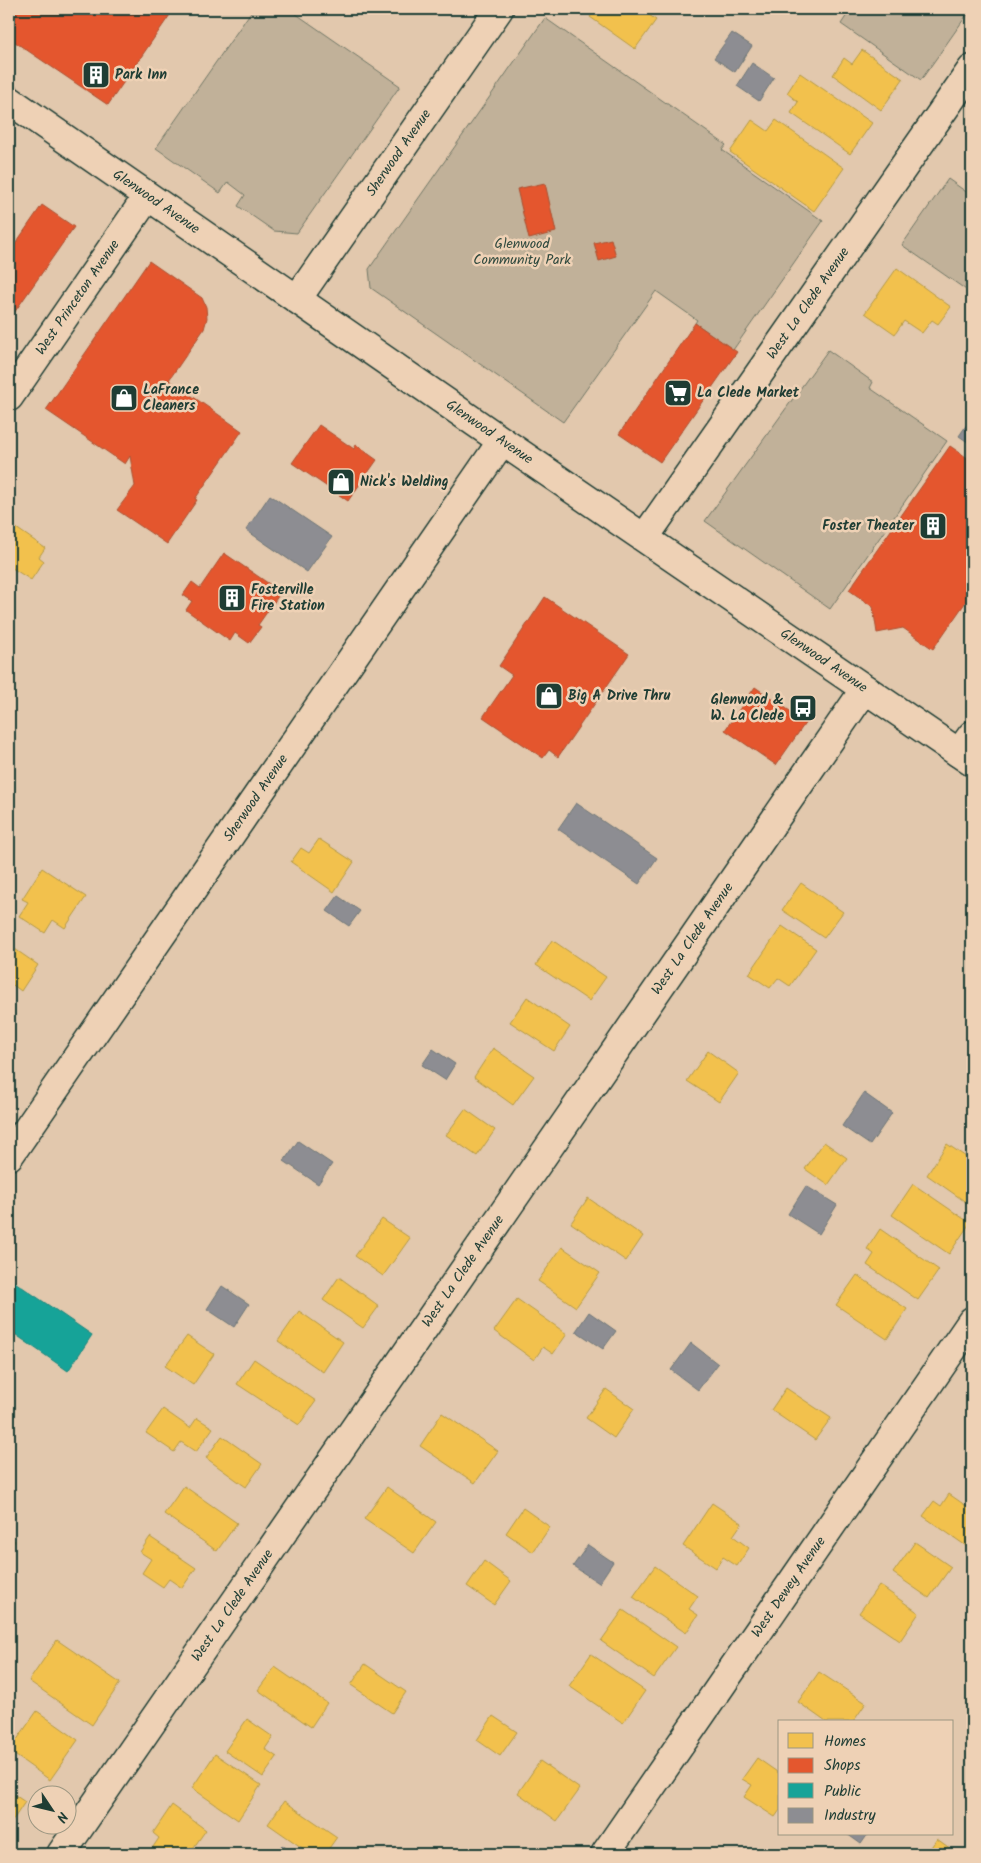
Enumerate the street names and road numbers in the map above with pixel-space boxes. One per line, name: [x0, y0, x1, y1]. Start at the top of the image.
street label: Sherwood Avenue: [361, 104, 437, 201]
street label: Glenwood Avenue: [108, 164, 205, 240]
street label: West Princeton Avenue: [30, 235, 126, 360]
street label: West La Clede Avenue: [761, 242, 856, 364]
street label: Glenwood Avenue: [441, 394, 538, 470]
street label: Glenwood Avenue: [775, 623, 872, 699]
street label: Sherwood Avenue: [218, 749, 294, 846]
street label: West La Clede Avenue: [646, 877, 740, 1000]
street label: West La Clede Avenue: [416, 1210, 510, 1332]
street label: West Dewey Avenue: [746, 1531, 832, 1642]
street label: West La Clede Avenue: [186, 1544, 280, 1666]

